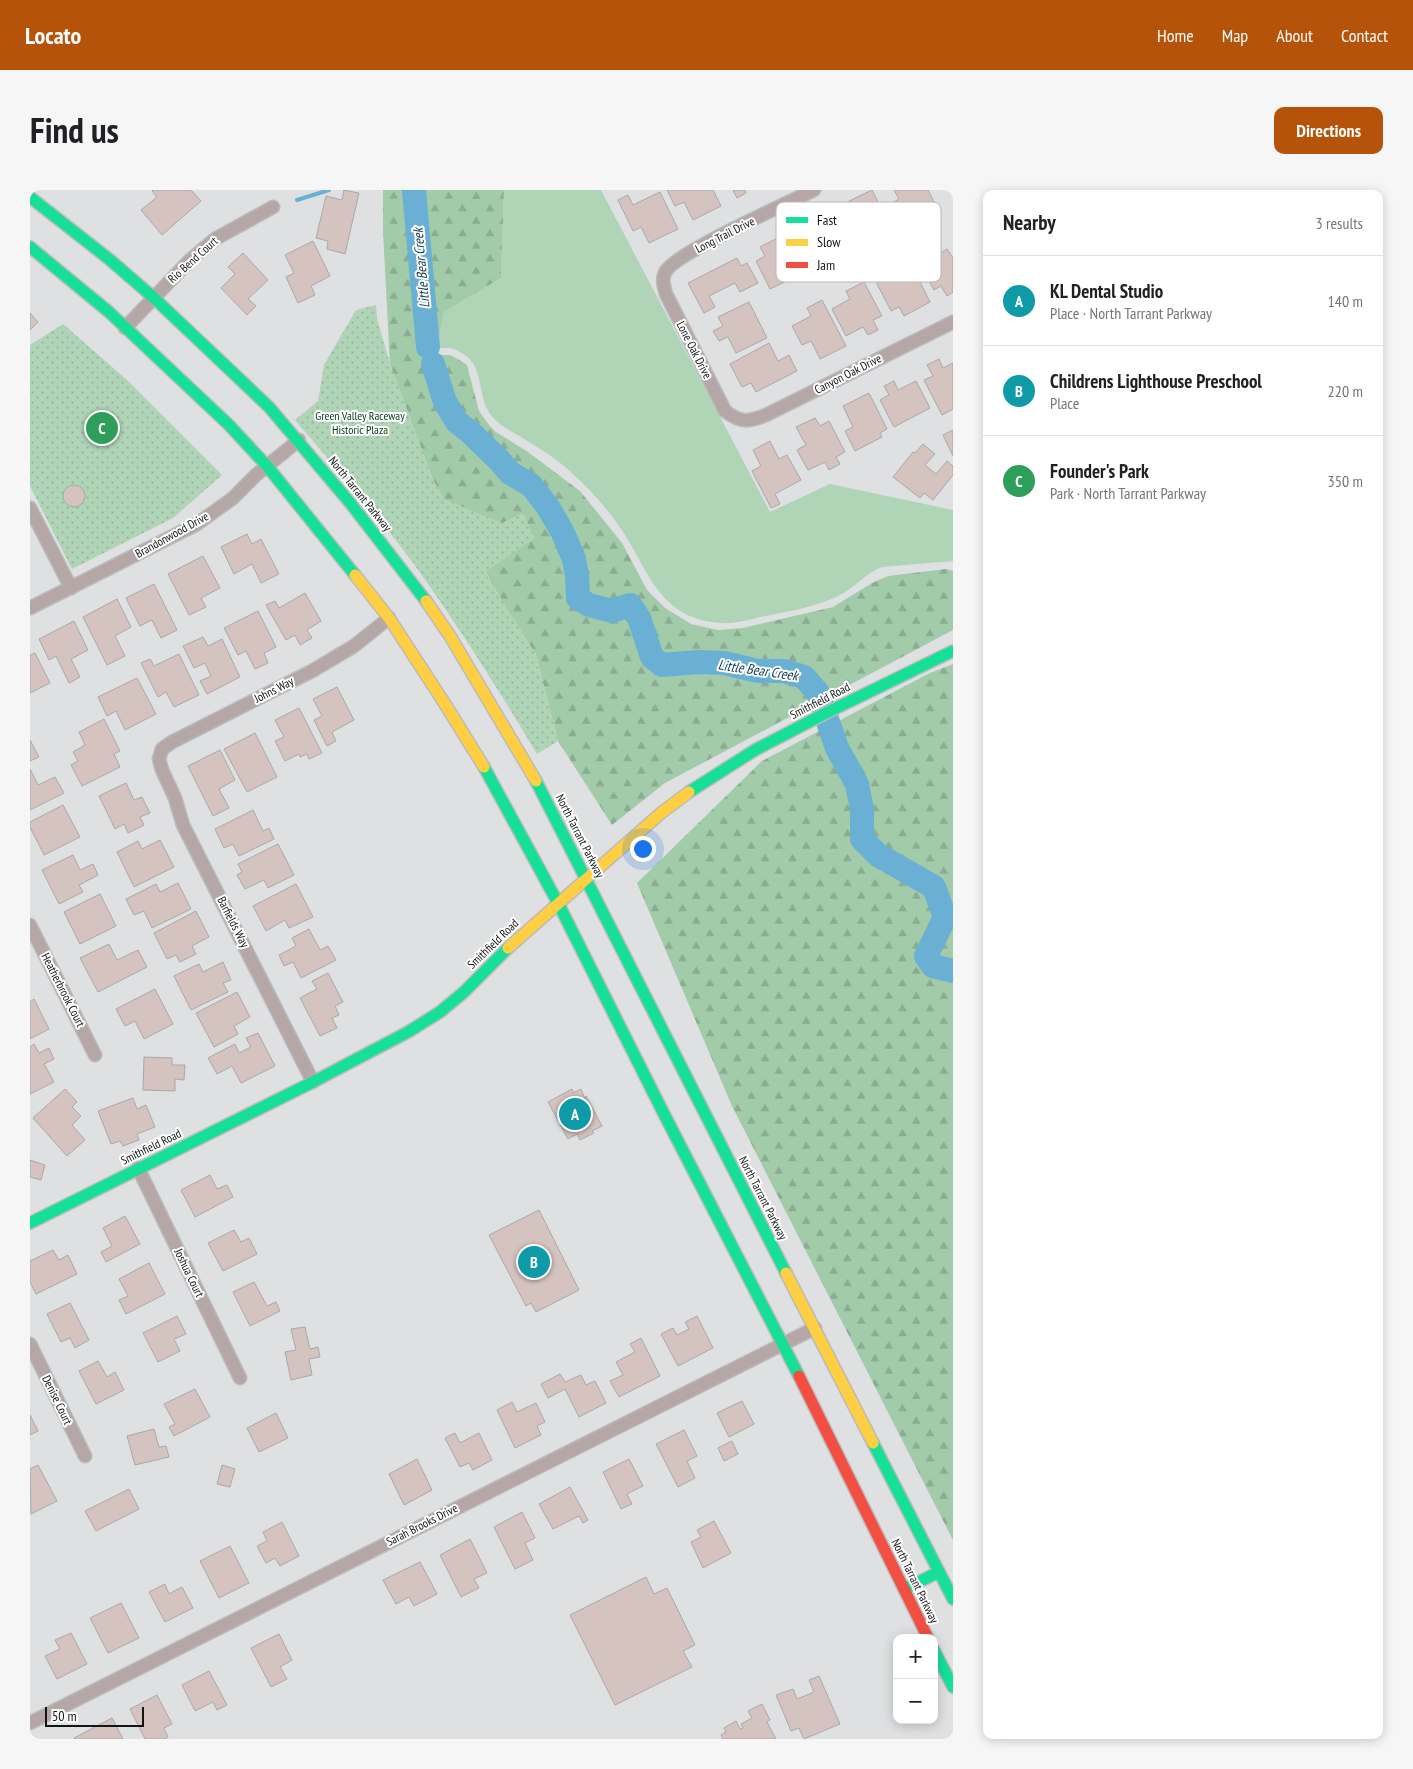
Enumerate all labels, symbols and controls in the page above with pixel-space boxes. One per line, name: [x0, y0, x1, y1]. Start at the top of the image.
text: Locato: [25, 20, 81, 51]
text: Home: [1157, 24, 1194, 47]
text: Map: [1222, 24, 1248, 47]
text: About: [1276, 24, 1313, 47]
text: Contact: [1341, 24, 1388, 47]
text: Find us: [30, 107, 119, 153]
button: Directions: [1274, 107, 1383, 154]
legend: [776, 202, 941, 282]
text: Nearby: [1003, 209, 1056, 236]
text: Fast: [817, 211, 837, 229]
street label: Long Trail Drive: [693, 213, 757, 256]
text: 3 results: [1316, 213, 1363, 233]
water label: Little Bear Creek: [408, 226, 433, 309]
street label: Rio Bend Court: [165, 233, 221, 286]
text: Slow: [817, 233, 841, 251]
text: Jam: [816, 256, 835, 274]
text: KL Dental Studio: [1050, 279, 1163, 303]
text: A: [1015, 291, 1023, 311]
text: 140 m: [1328, 291, 1363, 311]
text: Place · North Tarrant Parkway: [1050, 303, 1212, 323]
street label: Lone Oak Drive: [674, 319, 715, 381]
street label: Canyon Oak Drive: [812, 350, 884, 397]
text: Childrens Lighthouse Preschool: [1050, 369, 1262, 393]
text: B: [1015, 381, 1023, 401]
text: 220 m: [1328, 381, 1363, 401]
text: Place: [1050, 393, 1079, 413]
park label: Green Valley Raceway Historic Plaza: [315, 408, 405, 437]
pin: C: [86, 409, 118, 447]
street label: North Tarrant Parkway: [326, 453, 395, 534]
text: Founder's Park: [1050, 459, 1149, 483]
text: C: [1015, 471, 1023, 491]
text: 350 m: [1328, 471, 1363, 491]
text: Park · North Tarrant Parkway: [1050, 483, 1206, 503]
street label: Brandonwood Drive: [132, 508, 211, 561]
water label: Little Bear Creek: [717, 656, 801, 685]
street label: Johns Way: [251, 673, 296, 706]
street label: Smithfield Road: [787, 679, 852, 722]
street label: North Tarrant Parkway: [553, 791, 608, 881]
your location: [630, 836, 656, 862]
street label: Barfields Way: [214, 894, 253, 950]
street label: Smithfield Road: [464, 916, 521, 972]
street label: Heatherbrook Court: [38, 950, 89, 1030]
pin: A: [559, 1095, 591, 1133]
street label: Smithfield Road: [118, 1125, 183, 1168]
street label: North Tarrant Parkway: [736, 1153, 791, 1243]
pin: B: [518, 1243, 550, 1281]
street label: Joshua Court: [171, 1245, 208, 1300]
street label: Denise Court: [39, 1373, 76, 1428]
street label: Sarah Brooks Drive: [384, 1500, 460, 1549]
street label: North Tarrant Parkway: [889, 1536, 943, 1626]
map controls: [893, 1634, 938, 1724]
button: +: [893, 1634, 938, 1679]
button: −: [893, 1679, 938, 1724]
scale bar: [45, 1704, 144, 1727]
text: 50 m: [52, 1707, 77, 1725]

